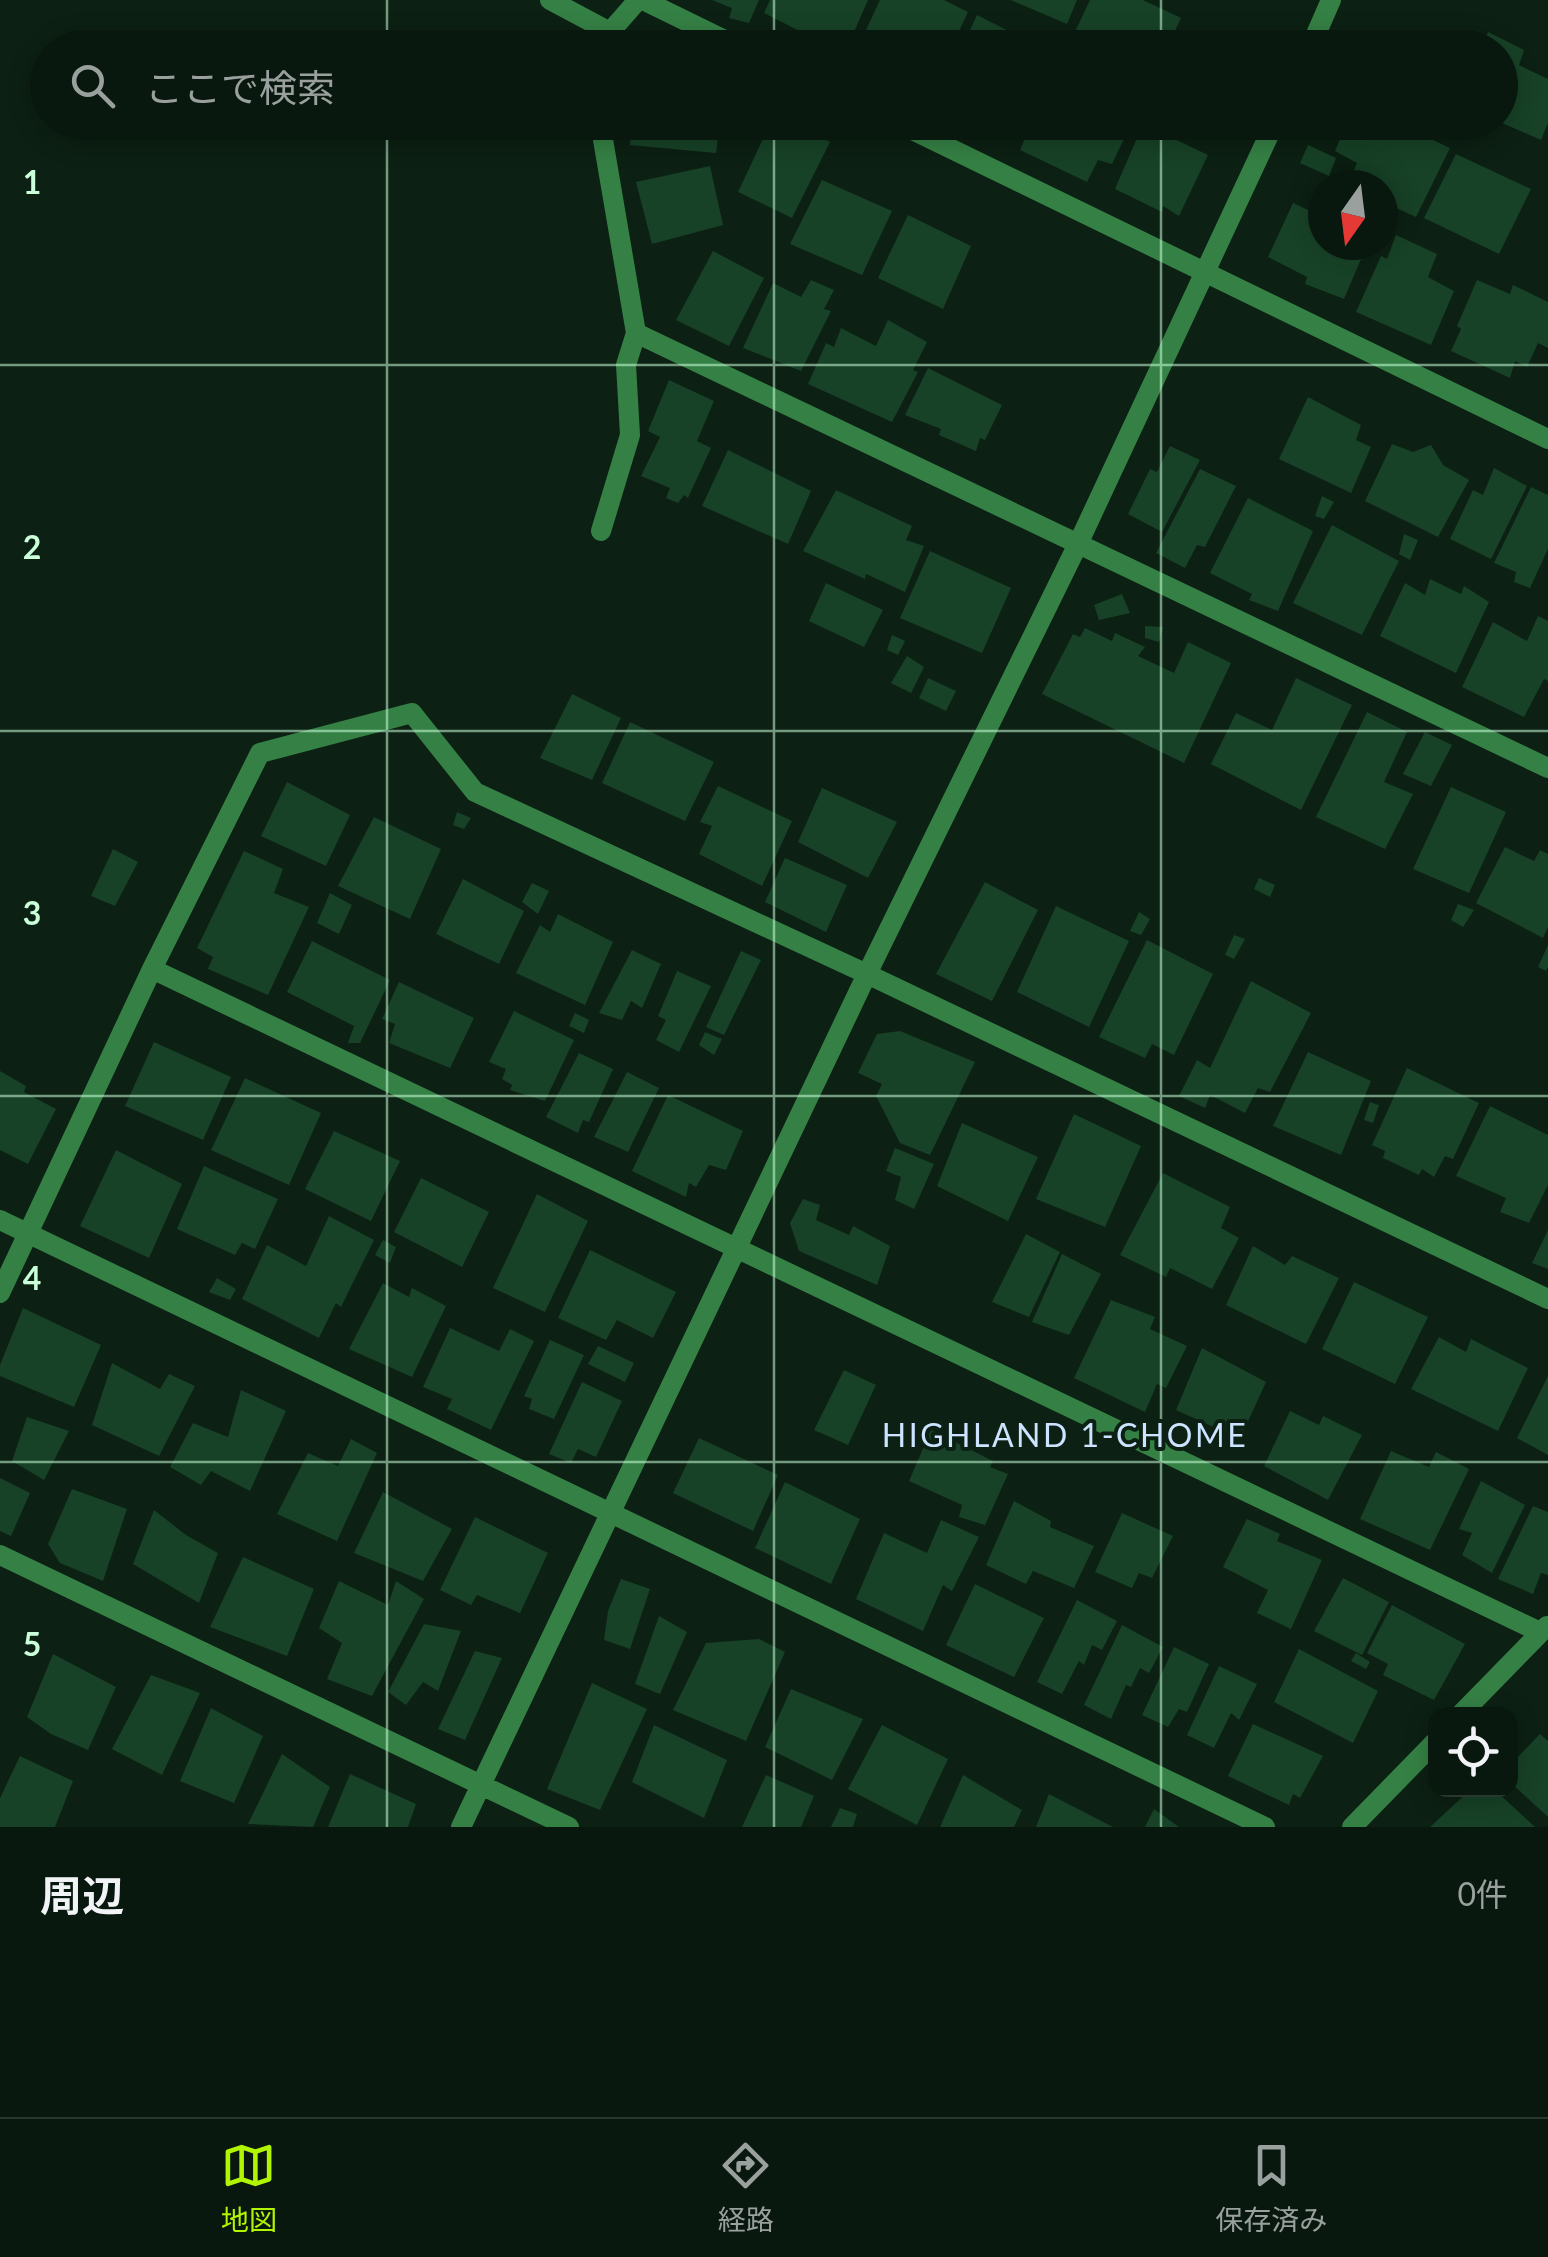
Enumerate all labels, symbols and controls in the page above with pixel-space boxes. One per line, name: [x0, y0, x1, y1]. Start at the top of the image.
search box: [30, 30, 1518, 140]
icon: search: [65, 58, 120, 113]
text: ここで検索: [145, 64, 335, 110]
text: 1: [23, 162, 41, 201]
north arrow: [1308, 170, 1398, 260]
text: 2: [23, 527, 41, 566]
text: 3: [23, 893, 41, 932]
text: 4: [23, 1258, 41, 1297]
district label: HIGHLAND 1-CHOME: [882, 1415, 1248, 1454]
text: 5: [23, 1624, 41, 1663]
map controls: [1428, 1707, 1518, 1797]
button: locate: [1428, 1707, 1518, 1797]
text: 周辺: [40, 1870, 124, 1920]
text: 0件: [1457, 1874, 1508, 1913]
tab: 地図: [221, 2138, 277, 2238]
tab: 経路: [718, 2138, 774, 2238]
tab: 保存済み: [1215, 2138, 1327, 2238]

